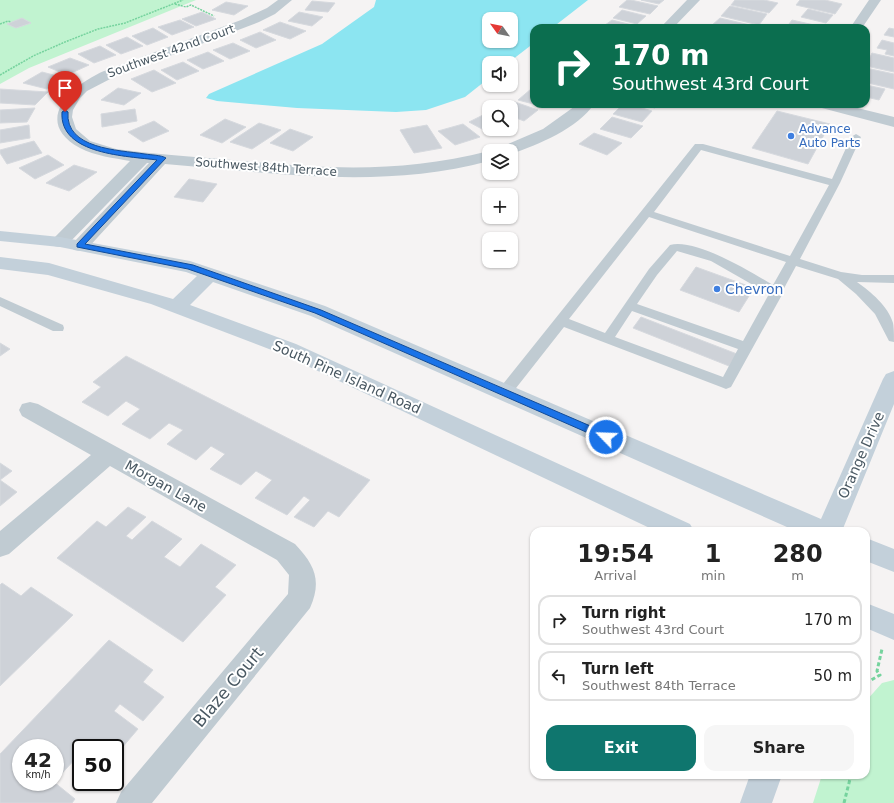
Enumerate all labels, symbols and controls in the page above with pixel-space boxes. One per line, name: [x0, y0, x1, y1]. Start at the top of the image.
north arrow: [482, 12, 518, 48]
map controls: [482, 12, 518, 268]
street label: Southwest 42nd Court: [106, 21, 237, 81]
text: 170 m: [612, 39, 709, 72]
icon: right: [546, 40, 598, 92]
button: sound: [482, 56, 518, 92]
pin: [48, 71, 82, 112]
text: Southwest 43rd Court: [612, 73, 809, 94]
icon: arrive: [54, 77, 76, 99]
button: search: [482, 100, 518, 136]
place label: Advance Auto Parts: [799, 122, 861, 150]
marker: Advance Auto Parts: [786, 131, 796, 141]
button: layers: [482, 144, 518, 180]
street label: Southwest 84th Terrace: [195, 155, 337, 179]
button: +: [482, 188, 518, 224]
button: −: [482, 232, 518, 268]
place label: Chevron: [725, 281, 783, 297]
marker: Chevron: [712, 284, 722, 294]
street label: South Pine Island Road: [271, 337, 423, 417]
street label: Orange Drive: [835, 409, 887, 501]
position arrow: [585, 416, 627, 458]
street label: Morgan Lane: [122, 457, 210, 515]
text: 19:54: [577, 540, 654, 568]
text: 1: [705, 540, 721, 568]
text: 280: [773, 540, 823, 568]
text: Arrival: [594, 568, 637, 583]
text: min: [701, 568, 725, 583]
text: m: [791, 568, 804, 583]
text: Turn right: [582, 604, 666, 622]
icon: right: [548, 609, 570, 631]
text: 170 m: [804, 611, 852, 629]
text: Southwest 43rd Court: [582, 622, 724, 637]
street label: Blaze Court: [189, 643, 267, 731]
text: Turn left: [582, 660, 654, 678]
icon: left: [548, 665, 570, 687]
text: 50 m: [814, 667, 852, 685]
text: Southwest 84th Terrace: [582, 678, 736, 693]
button: Exit: [546, 725, 696, 771]
button: Share: [704, 725, 854, 771]
speed limit sign: 50: [72, 739, 124, 791]
text: 42: [24, 748, 52, 772]
text: km/h: [25, 769, 51, 780]

